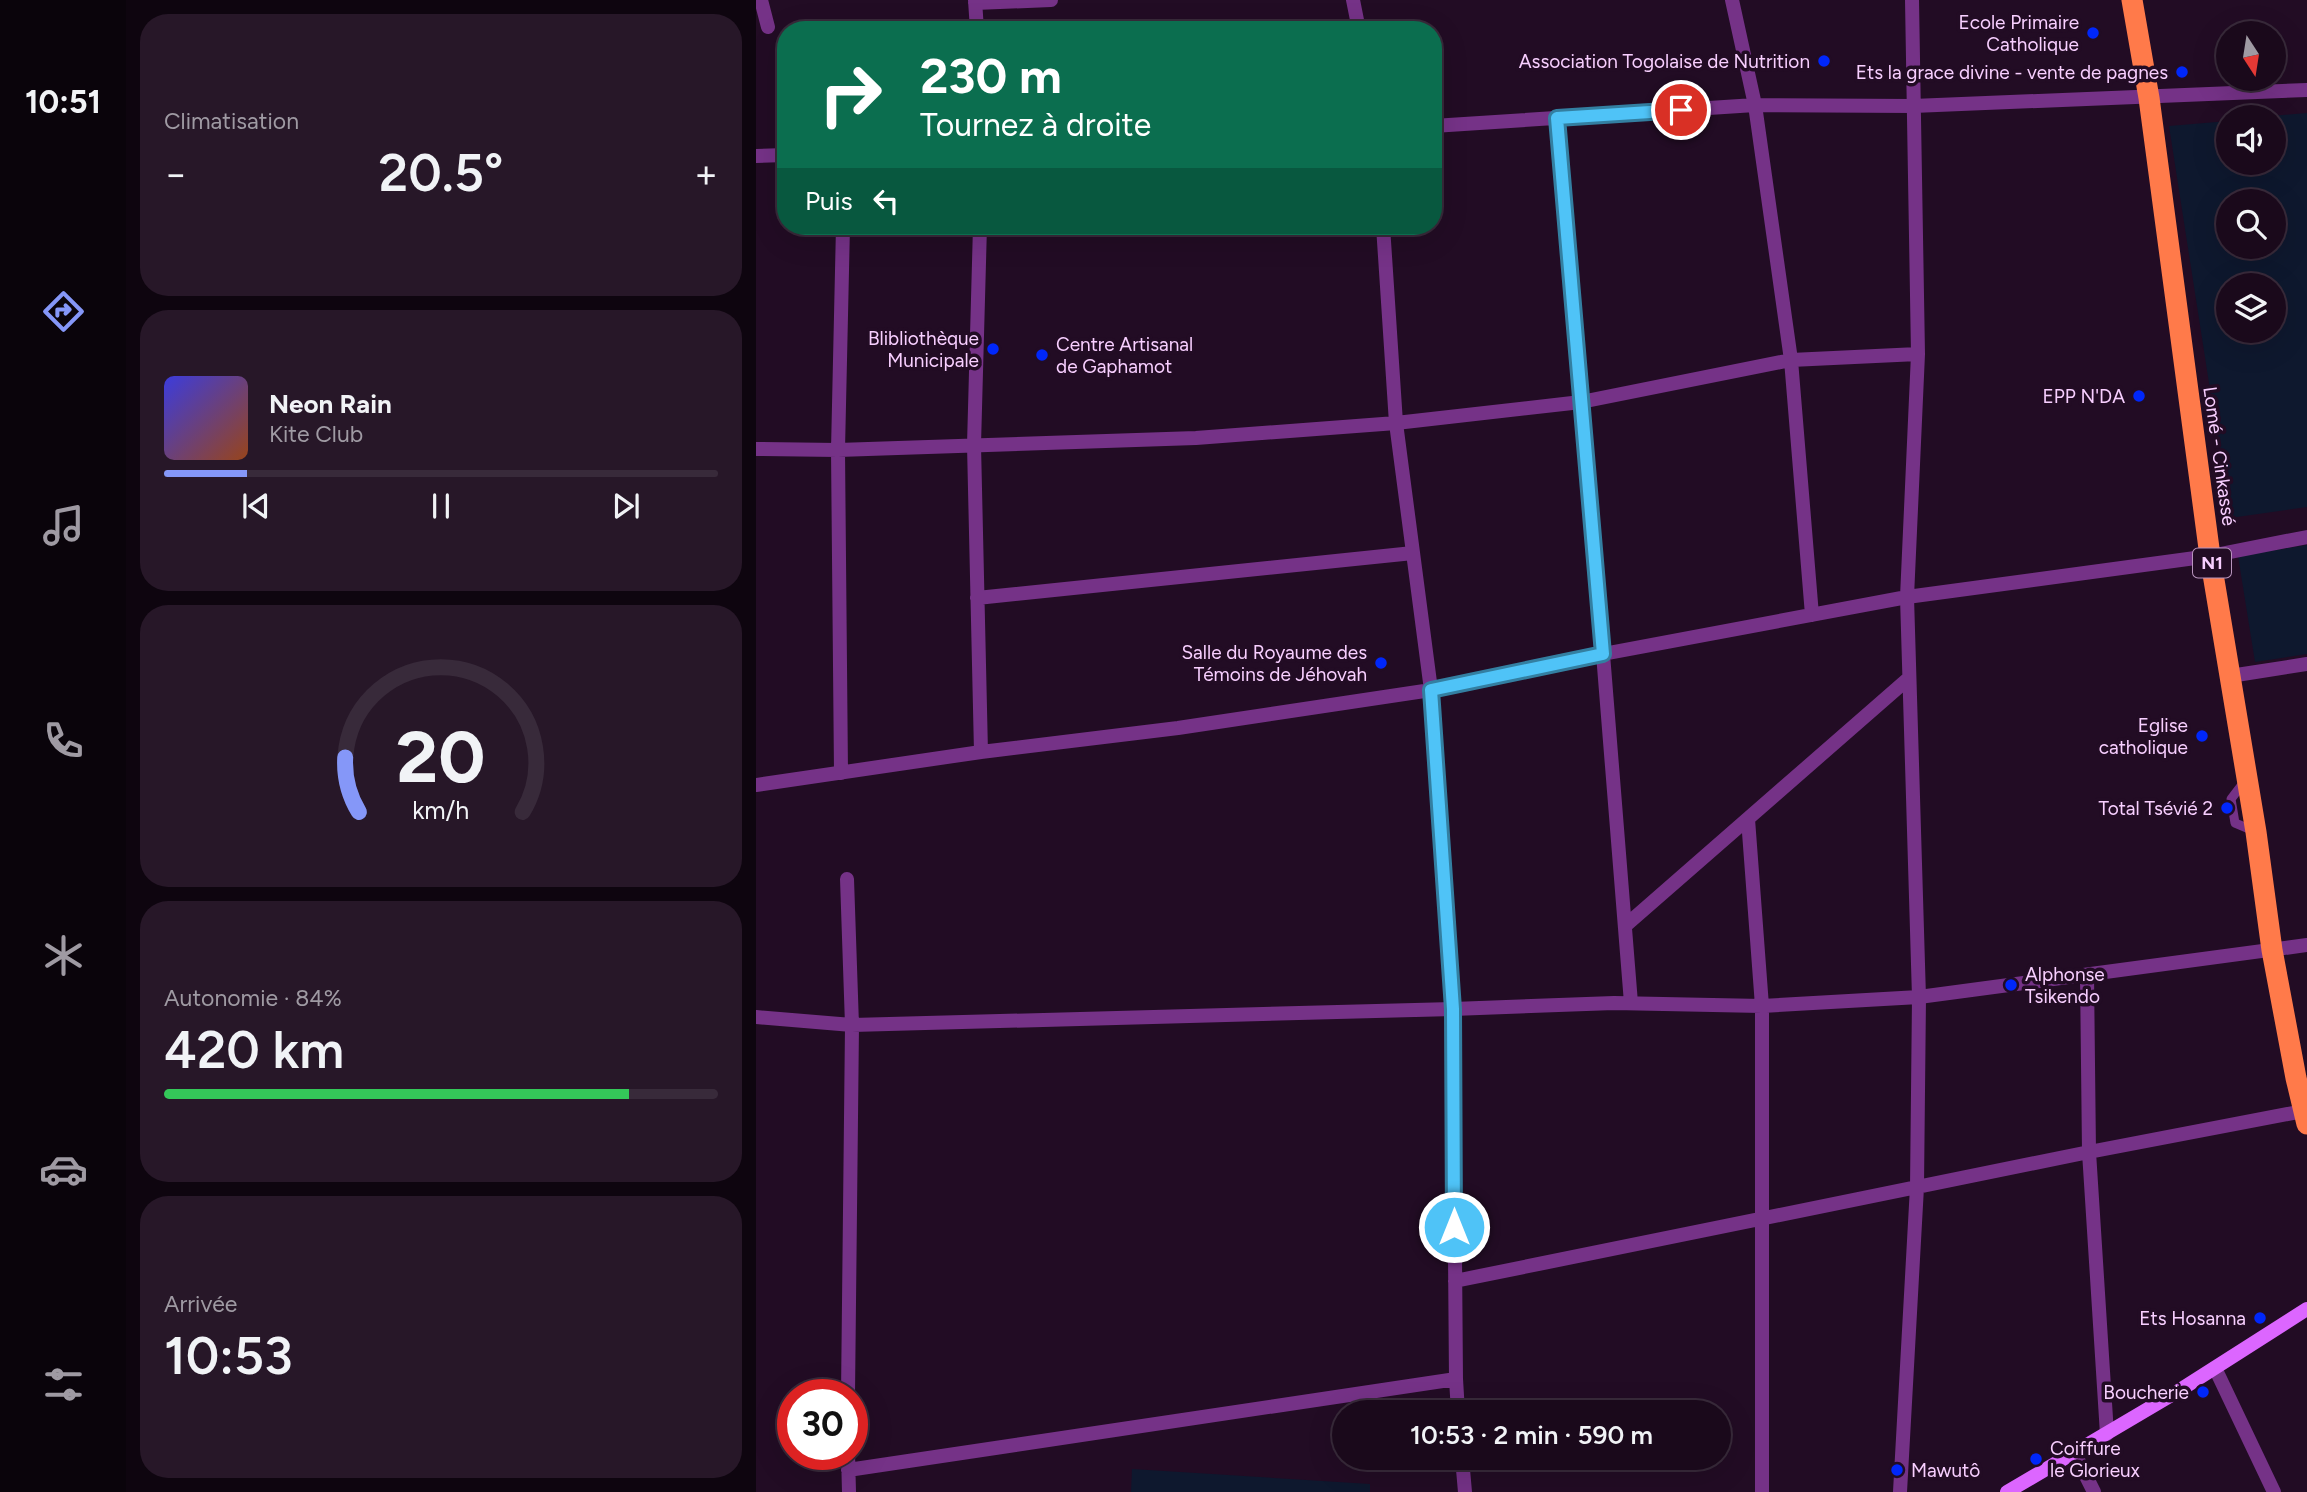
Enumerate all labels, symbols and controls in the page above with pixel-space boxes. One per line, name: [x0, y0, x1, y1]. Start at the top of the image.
place label: Ecole Primaire Catholique: [1958, 11, 2079, 56]
north arrow: [2216, 21, 2286, 91]
map controls: [2216, 21, 2286, 343]
marker: Ecole Primaire Catholique: [2085, 25, 2101, 41]
text: 230 m: [920, 46, 1062, 105]
icon: right: [805, 49, 896, 140]
place label: Association Togolaise de Nutrition: [1519, 50, 1810, 73]
marker: Association Togolaise de Nutrition: [1816, 53, 1832, 69]
place label: Ets la grace divine - vente de pagnes: [1856, 61, 2168, 84]
marker: Ets la grace divine - vente de pagnes: [2174, 64, 2190, 80]
pin: [1651, 80, 1711, 140]
text: 10:51: [25, 83, 101, 121]
icon: arrive: [1662, 91, 1700, 129]
button: sound: [2216, 105, 2286, 175]
text: Tournez à droite: [920, 106, 1151, 144]
text: Climatisation: [164, 107, 299, 135]
text: 20.5°: [379, 142, 503, 204]
text: −: [164, 151, 188, 197]
text: +: [694, 151, 718, 197]
icon: left: [867, 182, 905, 220]
text: Puis: [805, 185, 853, 217]
button: search: [2216, 189, 2286, 259]
button: layers: [2216, 273, 2286, 343]
icon: directions: [39, 287, 88, 336]
place label: Blibliothèque Municipale: [868, 327, 979, 372]
place label: Centre Artisanal de Gaphamot: [1056, 333, 1193, 378]
marker: Blibliothèque Municipale: [985, 341, 1001, 357]
marker: Centre Artisanal de Gaphamot: [1034, 347, 1050, 363]
place label: EPP N'DA: [2043, 385, 2125, 408]
street label: Lomé - Cinkassé: [2198, 385, 2241, 527]
text: Neon Rain: [269, 388, 392, 420]
marker: EPP N'DA: [2131, 388, 2147, 404]
text: Kite Club: [269, 420, 363, 448]
icon: previous: [237, 487, 275, 525]
icon: pause: [422, 487, 460, 525]
icon: next: [607, 487, 645, 525]
icon: music: [39, 501, 88, 550]
road number: N1: [2193, 548, 2231, 578]
place label: Salle du Royaume des Témoins de Jéhovah: [1181, 641, 1367, 686]
marker: Salle du Royaume des Témoins de Jéhovah: [1373, 655, 1389, 671]
text: 20: [396, 713, 486, 800]
place label: Eglise catholique: [2099, 714, 2188, 759]
icon: phone: [39, 716, 88, 765]
marker: Eglise catholique: [2194, 728, 2210, 744]
text: km/h: [412, 795, 470, 825]
place label: Total Tsévié 2: [2098, 797, 2213, 820]
marker: Total Tsévié 2: [2219, 800, 2235, 816]
icon: climate: [39, 931, 88, 980]
place label: Alphonse Tsikendo: [2025, 963, 2105, 1008]
marker: Alphonse Tsikendo: [2003, 977, 2019, 993]
text: Autonomie · 84%: [164, 984, 342, 1012]
text: 420 km: [164, 1019, 344, 1081]
icon: car: [39, 1145, 88, 1194]
position arrow: [1417, 1190, 1491, 1264]
text: Arrivée: [164, 1290, 237, 1318]
place label: Ets Hosanna: [2139, 1307, 2246, 1330]
marker: Ets Hosanna: [2252, 1310, 2268, 1326]
text: 10:53: [164, 1325, 293, 1387]
icon: filters: [39, 1360, 88, 1409]
speed limit sign: 30: [777, 1379, 868, 1470]
place label: Boucherie: [2103, 1381, 2189, 1404]
marker: Boucherie: [2195, 1384, 2211, 1400]
text: 10:53 · 2 min · 590 m: [1410, 1419, 1653, 1451]
place label: Coiffure le Glorieux: [2050, 1437, 2140, 1482]
marker: Coiffure le Glorieux: [2028, 1451, 2044, 1467]
place label: Mawutô: [1911, 1459, 1980, 1482]
marker: Mawutô: [1889, 1462, 1905, 1478]

